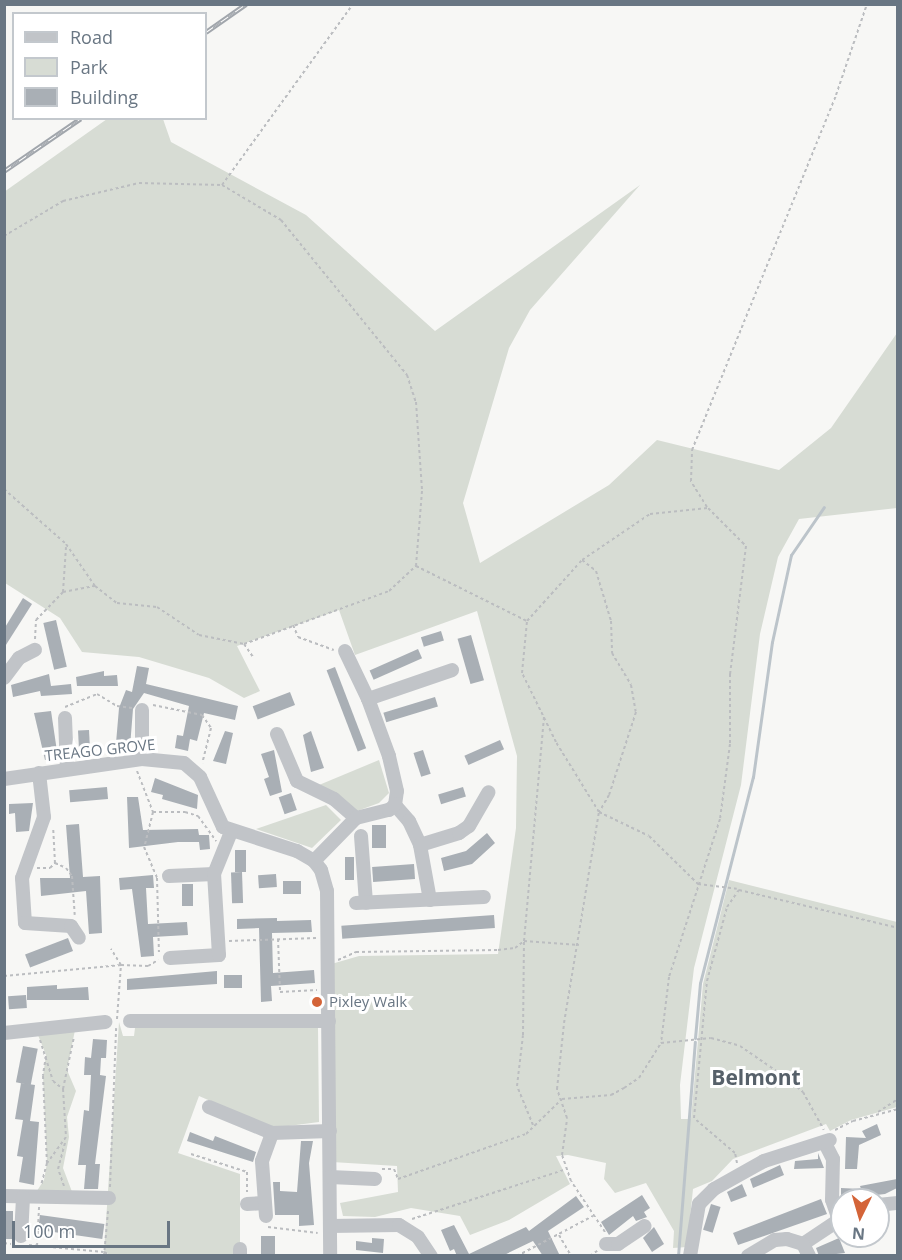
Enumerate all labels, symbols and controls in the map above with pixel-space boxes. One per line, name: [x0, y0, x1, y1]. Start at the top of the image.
legend: [12, 12, 207, 120]
text: Road: [70, 25, 113, 49]
text: Park: [70, 55, 108, 79]
text: Building: [70, 85, 138, 109]
street label: TREAGO GROVE: [44, 735, 156, 765]
place label: Pixley Walk: [329, 993, 407, 1011]
marker: Pixley Walk: [310, 995, 324, 1009]
district label: Belmont: [711, 1064, 801, 1090]
north arrow: [830, 1188, 890, 1248]
scale bar: [15, 1209, 172, 1247]
text: 100 m: [23, 1219, 75, 1243]
text: N: [851, 1222, 866, 1245]

